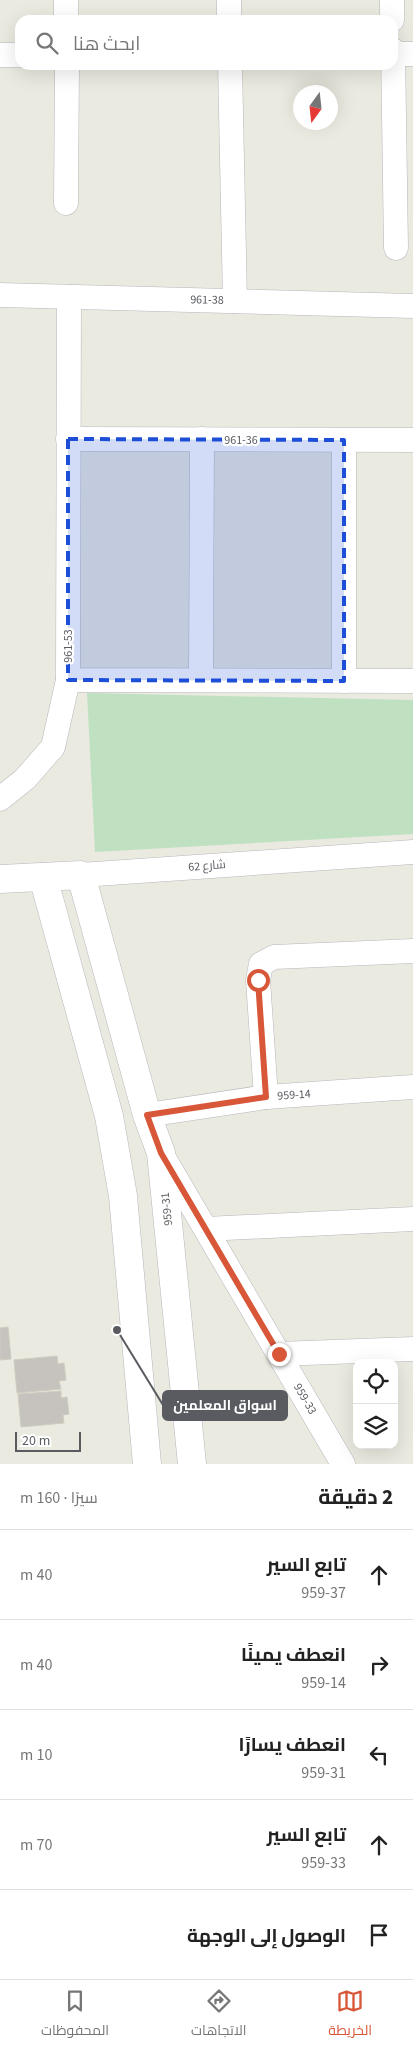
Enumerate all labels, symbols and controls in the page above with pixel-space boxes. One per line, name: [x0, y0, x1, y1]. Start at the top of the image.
search box: [15, 15, 398, 70]
icon: search: [33, 29, 61, 57]
text: ابحث هنا: [73, 31, 140, 58]
north arrow: [293, 85, 338, 130]
street label: 961-38: [190, 291, 224, 309]
street label: 961-36: [224, 432, 258, 449]
street label: 961-53: [60, 629, 77, 663]
street label: شارع 62: [188, 856, 226, 876]
route start: [247, 969, 270, 992]
street label: 959-14: [277, 1085, 311, 1105]
street label: 959-31: [157, 1191, 177, 1227]
route end: [268, 1343, 291, 1366]
map controls: [353, 1359, 398, 1449]
button: locate: [353, 1359, 398, 1404]
street label: 959-33: [289, 1380, 321, 1418]
callout: اسواق المعلمين: [163, 1391, 287, 1420]
text: اسواق المعلمين: [173, 1396, 277, 1416]
button: layers: [353, 1404, 398, 1449]
scale bar: [15, 1429, 81, 1452]
text: 20 m: [22, 1431, 50, 1451]
text: 2 دقيقة: [318, 1482, 393, 1512]
text: سيرًا · 160 m: [20, 1487, 98, 1509]
text: تابع السير: [267, 1552, 346, 1579]
icon: ahead: [365, 1561, 393, 1589]
text: 40 m: [20, 1564, 52, 1586]
text: 959-37: [301, 1582, 346, 1604]
text: انعطف يمينًا: [241, 1642, 346, 1669]
icon: right: [365, 1651, 393, 1679]
text: 40 m: [20, 1654, 52, 1676]
text: 959-14: [301, 1672, 346, 1694]
text: انعطف يسارًا: [239, 1732, 346, 1759]
icon: left: [365, 1741, 393, 1769]
text: 10 m: [20, 1744, 52, 1766]
text: 959-31: [301, 1762, 346, 1784]
text: تابع السير: [267, 1822, 346, 1849]
icon: ahead: [365, 1831, 393, 1859]
text: 70 m: [20, 1834, 52, 1856]
text: 959-33: [301, 1852, 346, 1874]
icon: arrive: [365, 1921, 393, 1949]
text: الوصول إلى الوجهة: [187, 1923, 346, 1950]
tab: المحفوظات: [41, 1987, 109, 2043]
tab: الاتجاهات: [191, 1987, 246, 2043]
tab: الخريطة: [328, 1987, 372, 2043]

